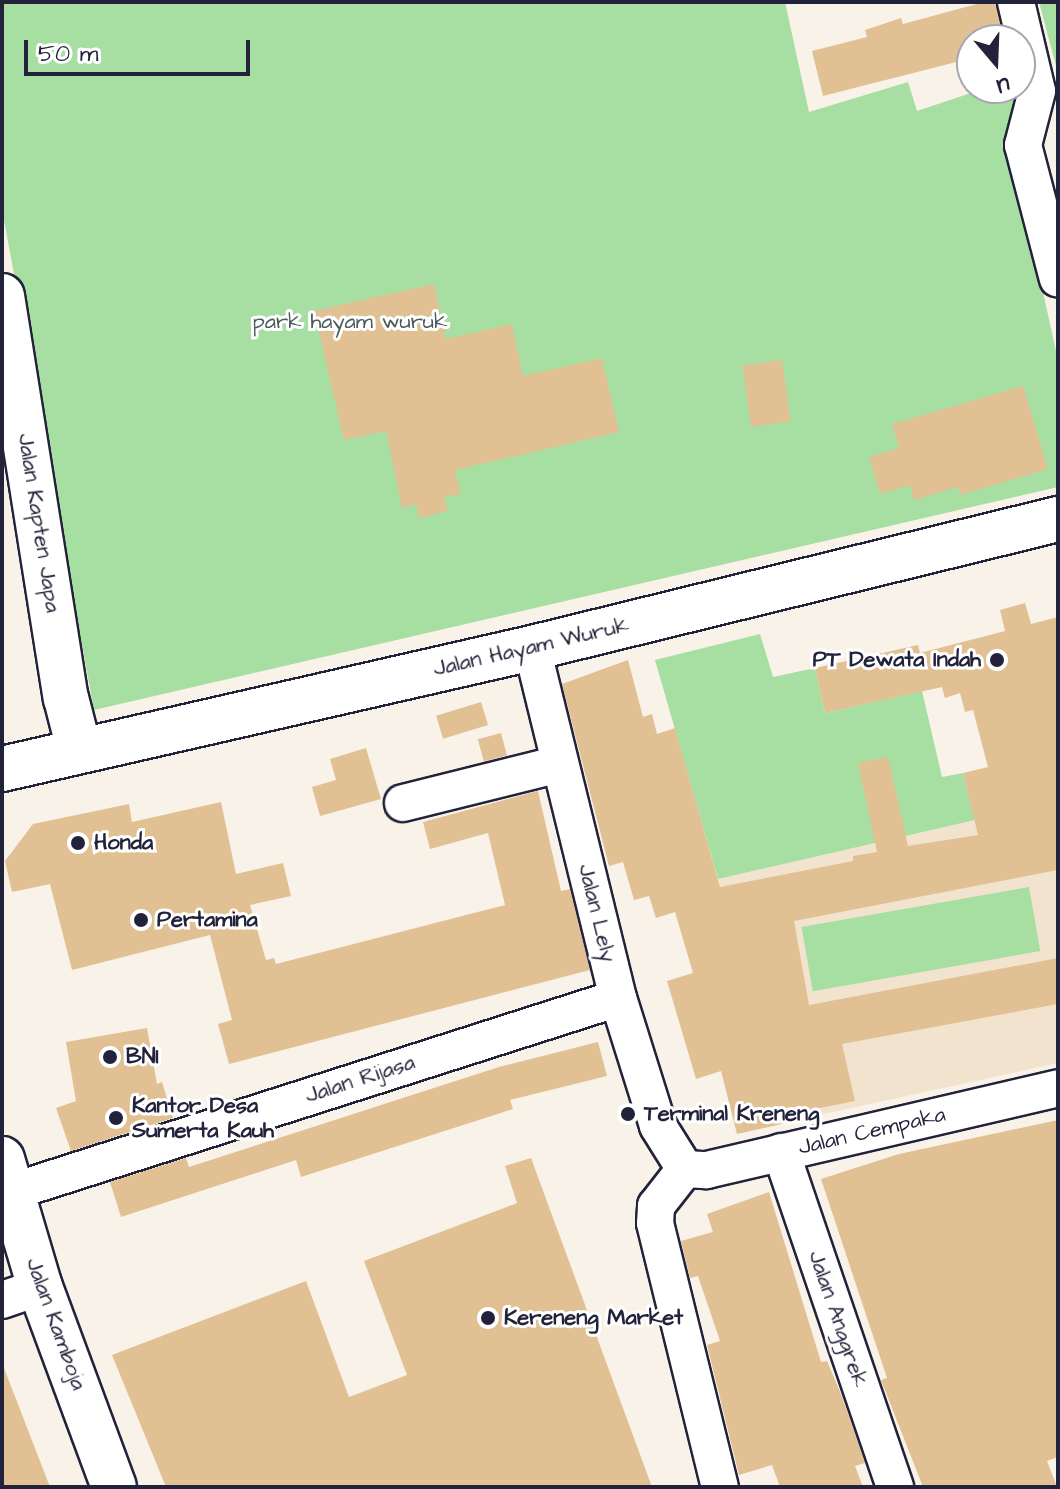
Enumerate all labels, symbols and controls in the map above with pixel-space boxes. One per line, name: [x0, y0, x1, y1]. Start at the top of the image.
scale bar: [28, 24, 254, 74]
north arrow: [956, 24, 1036, 104]
text: 50 m: [38, 37, 98, 71]
text: U: [992, 69, 1014, 102]
park label: park hayam wuruk: [253, 309, 447, 335]
street label: Jalan Kapten Japa: [12, 432, 66, 614]
street label: Jalan Hayam Wuruk: [431, 612, 631, 682]
place label: PT Dewata Indah: [813, 647, 981, 673]
marker: PT Dewata Indah: [988, 651, 1006, 669]
place label: Honda: [94, 830, 153, 856]
marker: Honda: [69, 834, 87, 852]
street label: Jalan Lely: [572, 861, 622, 965]
place label: Pertamina: [157, 907, 258, 933]
marker: Pertamina: [132, 911, 150, 929]
place label: BNI: [126, 1044, 159, 1070]
marker: BNI: [101, 1048, 119, 1066]
street label: Jalan Rijasa: [302, 1049, 418, 1109]
place label: Kantor Desa Sumerta Kauh: [132, 1092, 274, 1144]
place label: Terminal Kreneng: [644, 1101, 819, 1127]
street label: Jalan Cempaka: [796, 1101, 948, 1161]
marker: Terminal Kreneng: [619, 1105, 637, 1123]
marker: Kantor Desa Sumerta Kauh: [107, 1109, 125, 1127]
street label: Jalan Anggrek: [802, 1247, 874, 1391]
street label: Jalan Kamboja: [20, 1254, 92, 1394]
place label: Kereneng Market: [504, 1305, 683, 1331]
marker: Kereneng Market: [479, 1309, 497, 1327]

